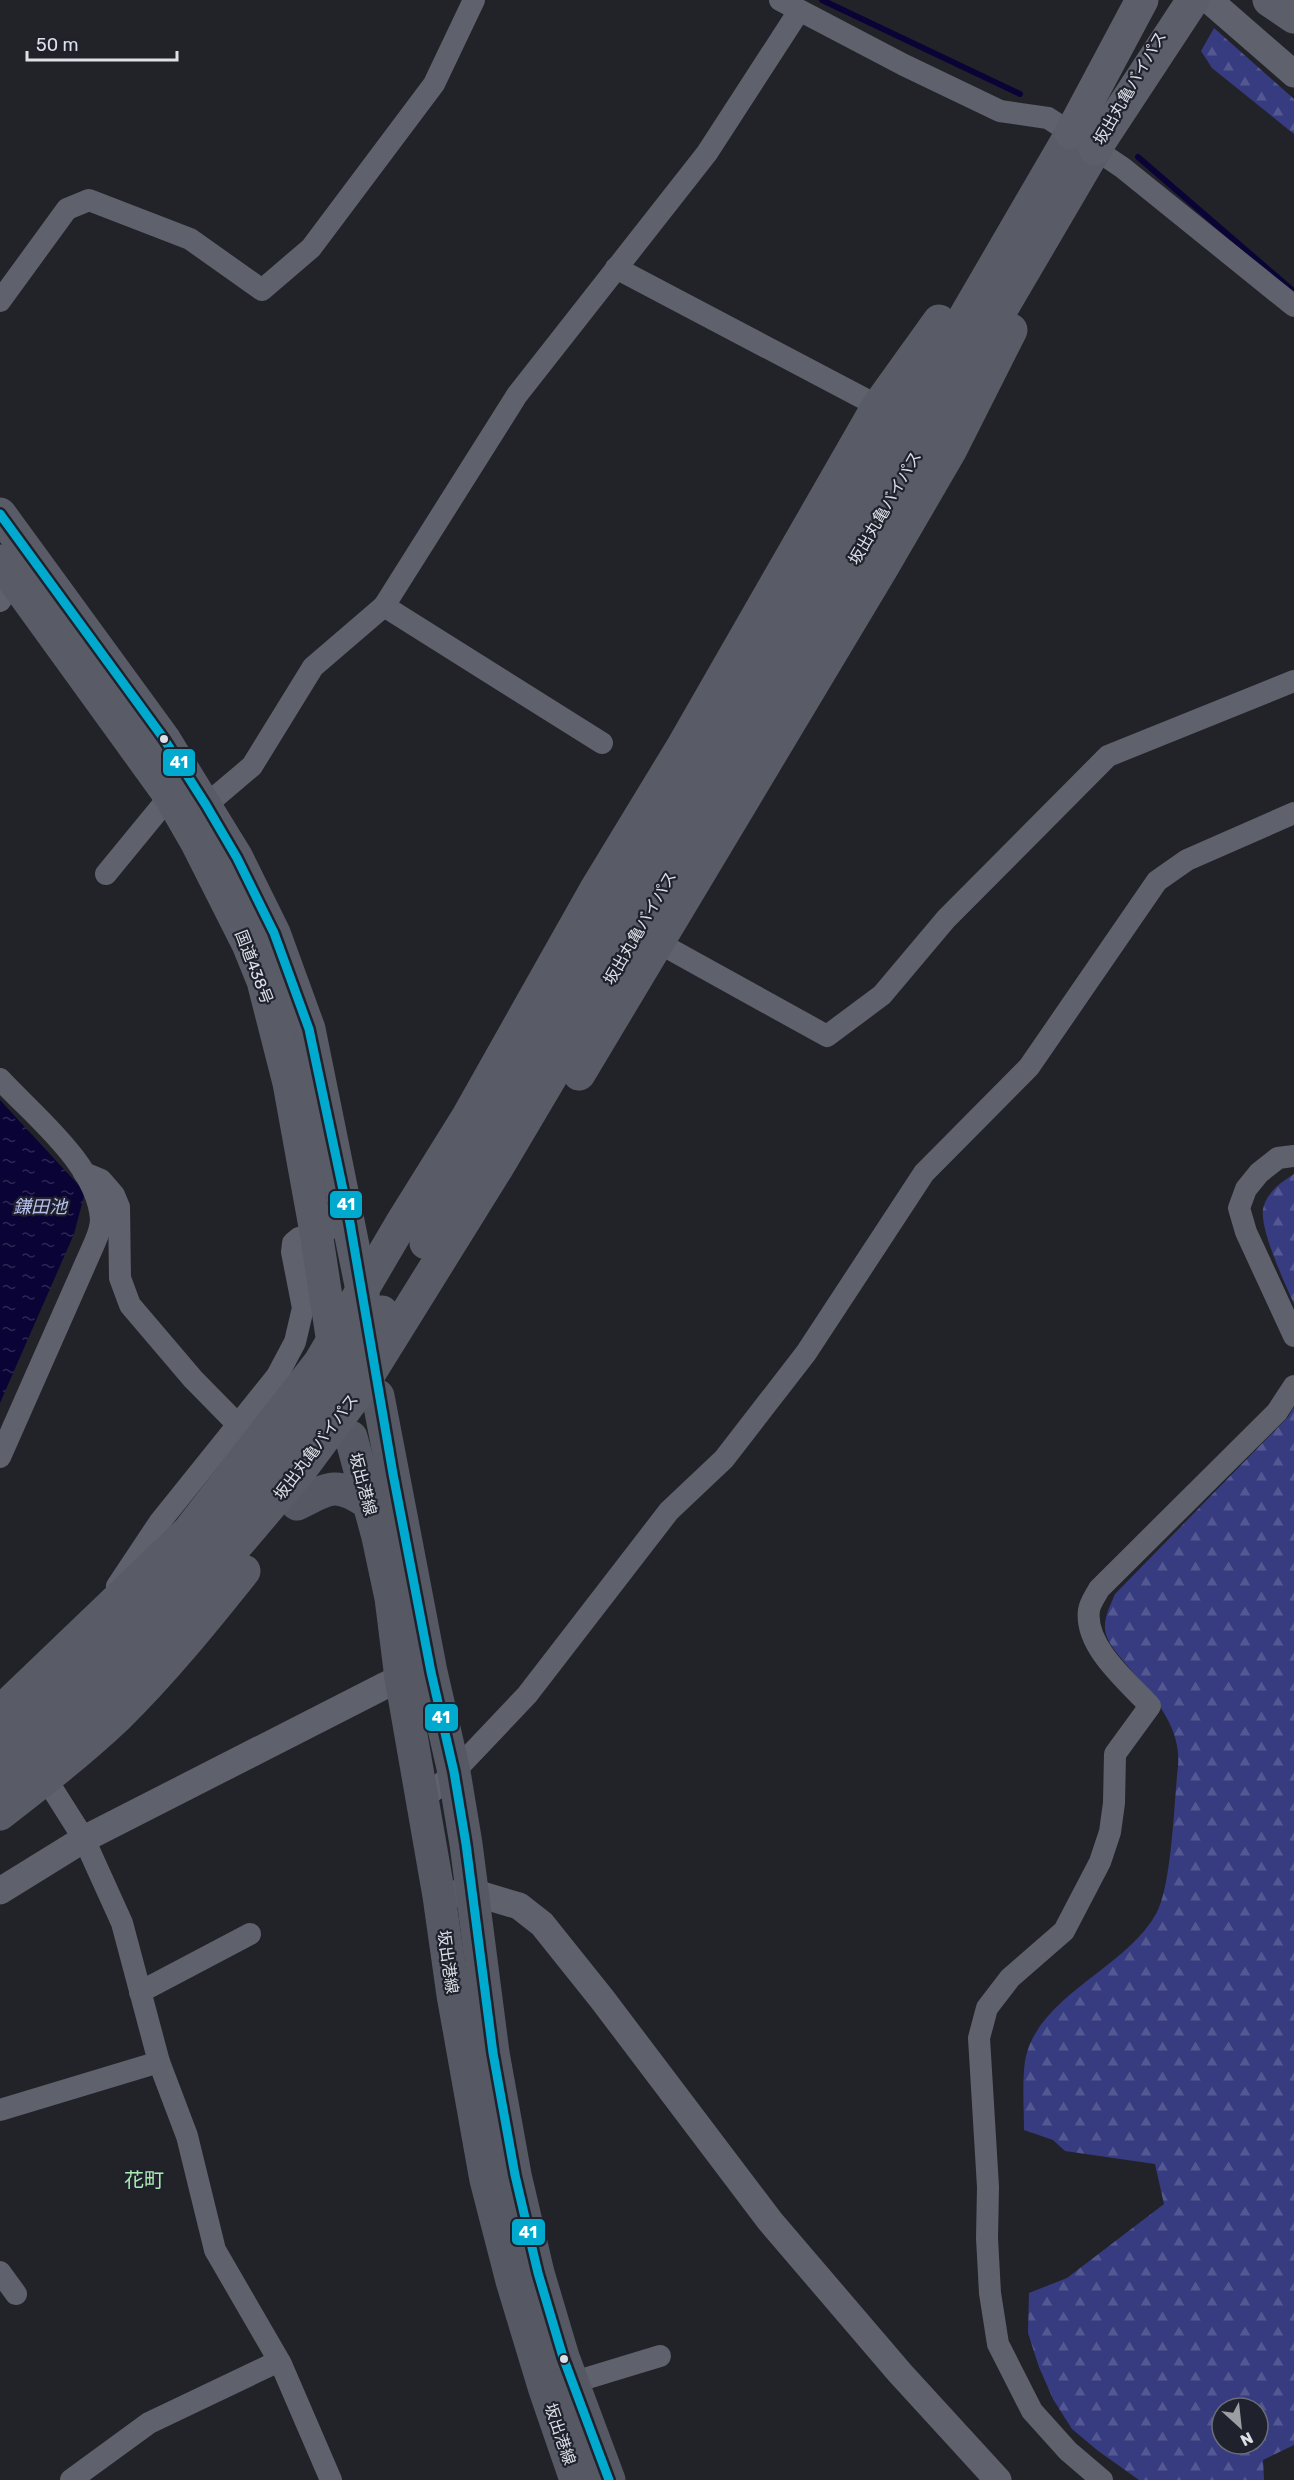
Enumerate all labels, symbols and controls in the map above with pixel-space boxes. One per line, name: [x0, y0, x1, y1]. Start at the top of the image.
scale bar: [27, 24, 177, 62]
street label: 坂出丸亀バイパス: [1090, 28, 1170, 148]
text: 50 m: [36, 34, 79, 56]
street label: 坂出丸亀バイパス: [845, 448, 925, 568]
unlabelled marker: [158, 733, 170, 745]
line badge: 41: [162, 748, 196, 777]
text: 41: [170, 753, 188, 772]
street label: 坂出丸亀バイパス: [600, 868, 680, 988]
street label: 国道438号: [231, 927, 277, 1007]
line badge: 41: [329, 1190, 363, 1219]
text: 41: [337, 1195, 355, 1214]
water label: 鎌田池: [13, 1196, 69, 1218]
street label: 坂出丸亀バイパス: [270, 1390, 362, 1504]
street label: 坂出港線: [346, 1451, 380, 1517]
line badge: 41: [424, 1703, 459, 1732]
text: 41: [432, 1708, 450, 1727]
street label: 坂出港線: [434, 1929, 462, 1995]
district label: 花町: [124, 2168, 164, 2192]
line badge: 41: [511, 2218, 546, 2246]
text: 41: [519, 2223, 537, 2242]
unlabelled marker: [558, 2353, 570, 2365]
north arrow: [1210, 2396, 1270, 2456]
street label: 坂出港線: [541, 2401, 579, 2467]
text: N: [1237, 2428, 1256, 2450]

